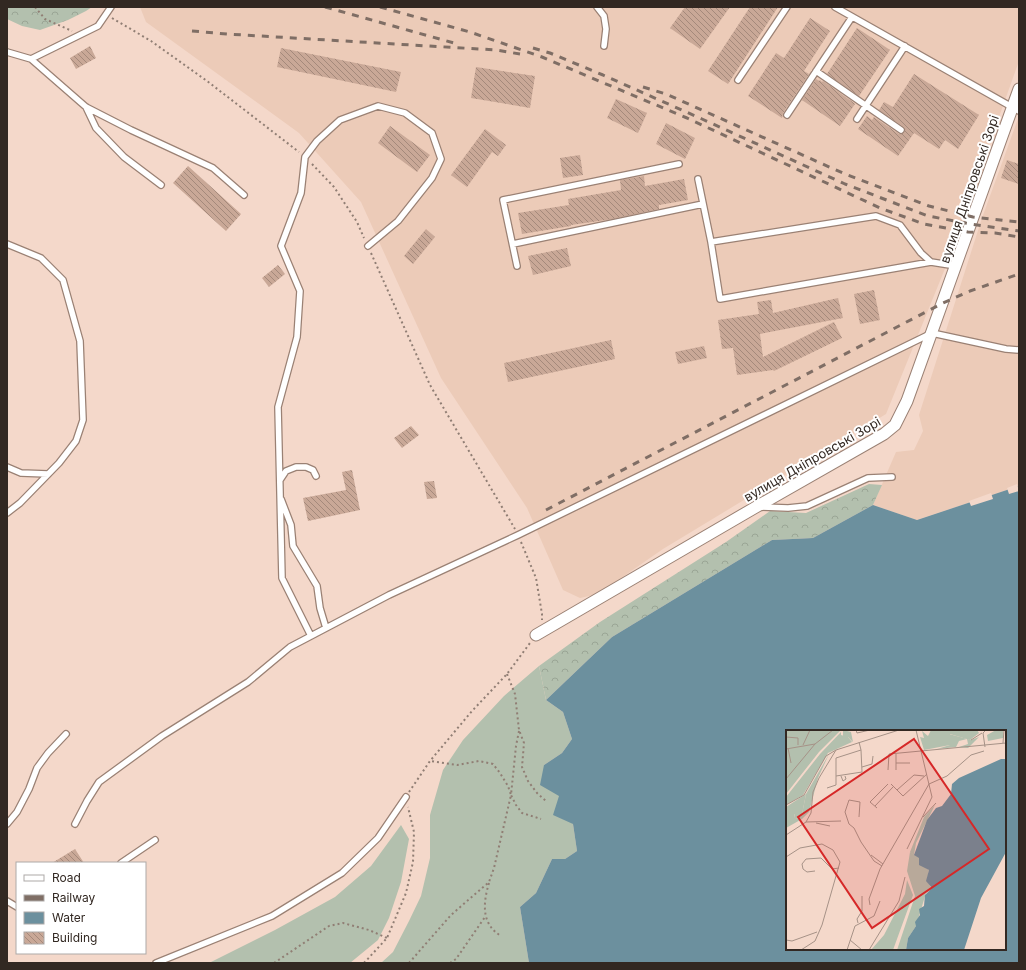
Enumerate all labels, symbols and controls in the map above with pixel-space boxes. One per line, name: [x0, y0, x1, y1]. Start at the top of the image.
street label: вулиця Дніпровські Зорі: [936, 113, 1002, 265]
street label: вулиця Дніпровські Зорі: [741, 413, 883, 505]
inset map: [786, 730, 1006, 950]
legend: [16, 862, 146, 954]
text: Road: [52, 870, 81, 885]
text: Railway: [52, 890, 96, 905]
text: Water: [52, 910, 86, 925]
text: Building: [52, 930, 97, 945]

